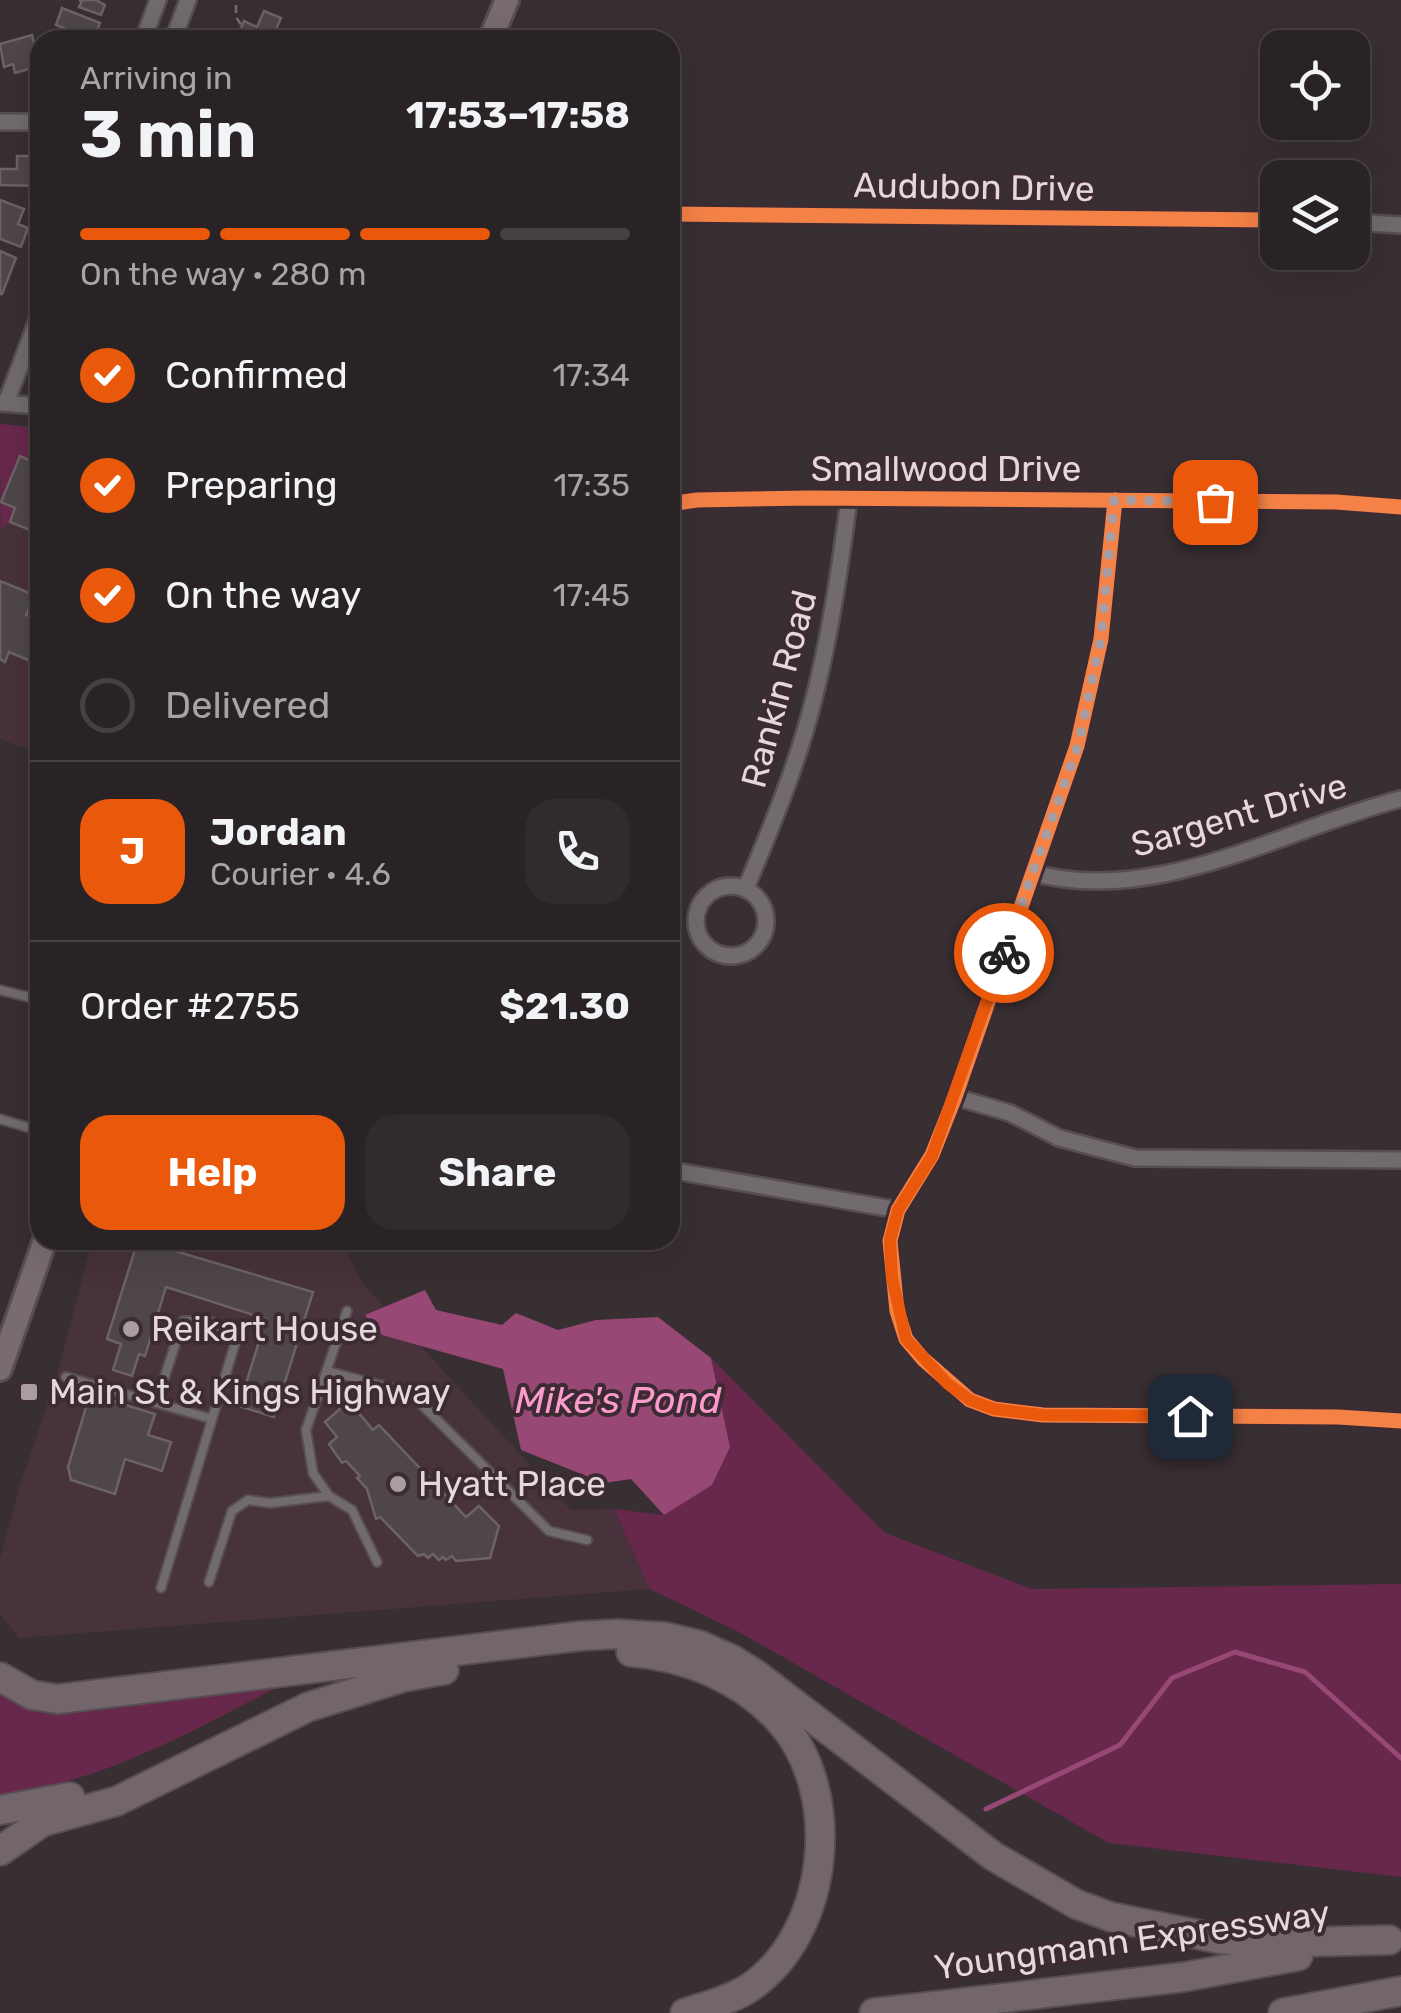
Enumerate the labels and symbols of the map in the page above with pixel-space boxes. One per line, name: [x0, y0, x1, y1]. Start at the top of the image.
street label: Audubon Drive: [853, 164, 1095, 210]
street label: Smallwood Drive: [811, 448, 1081, 490]
pin: [1173, 460, 1258, 545]
street label: Rankin Road: [732, 586, 826, 792]
street label: Sargent Drive: [1127, 764, 1351, 866]
courier: [954, 903, 1054, 1003]
place label: Reikart House: [151, 1308, 378, 1350]
marker: Reikart House: [120, 1318, 142, 1340]
place label: Main St & Kings Highway: [49, 1371, 451, 1413]
pin: [1148, 1374, 1233, 1459]
water label: Mike's Pond: [515, 1377, 722, 1423]
marker: Main St & Kings Highway: [18, 1381, 40, 1403]
place label: Hyatt Place: [418, 1463, 606, 1505]
marker: Hyatt Place: [387, 1473, 409, 1495]
street label: Youngmann Expressway: [932, 1891, 1332, 1989]

